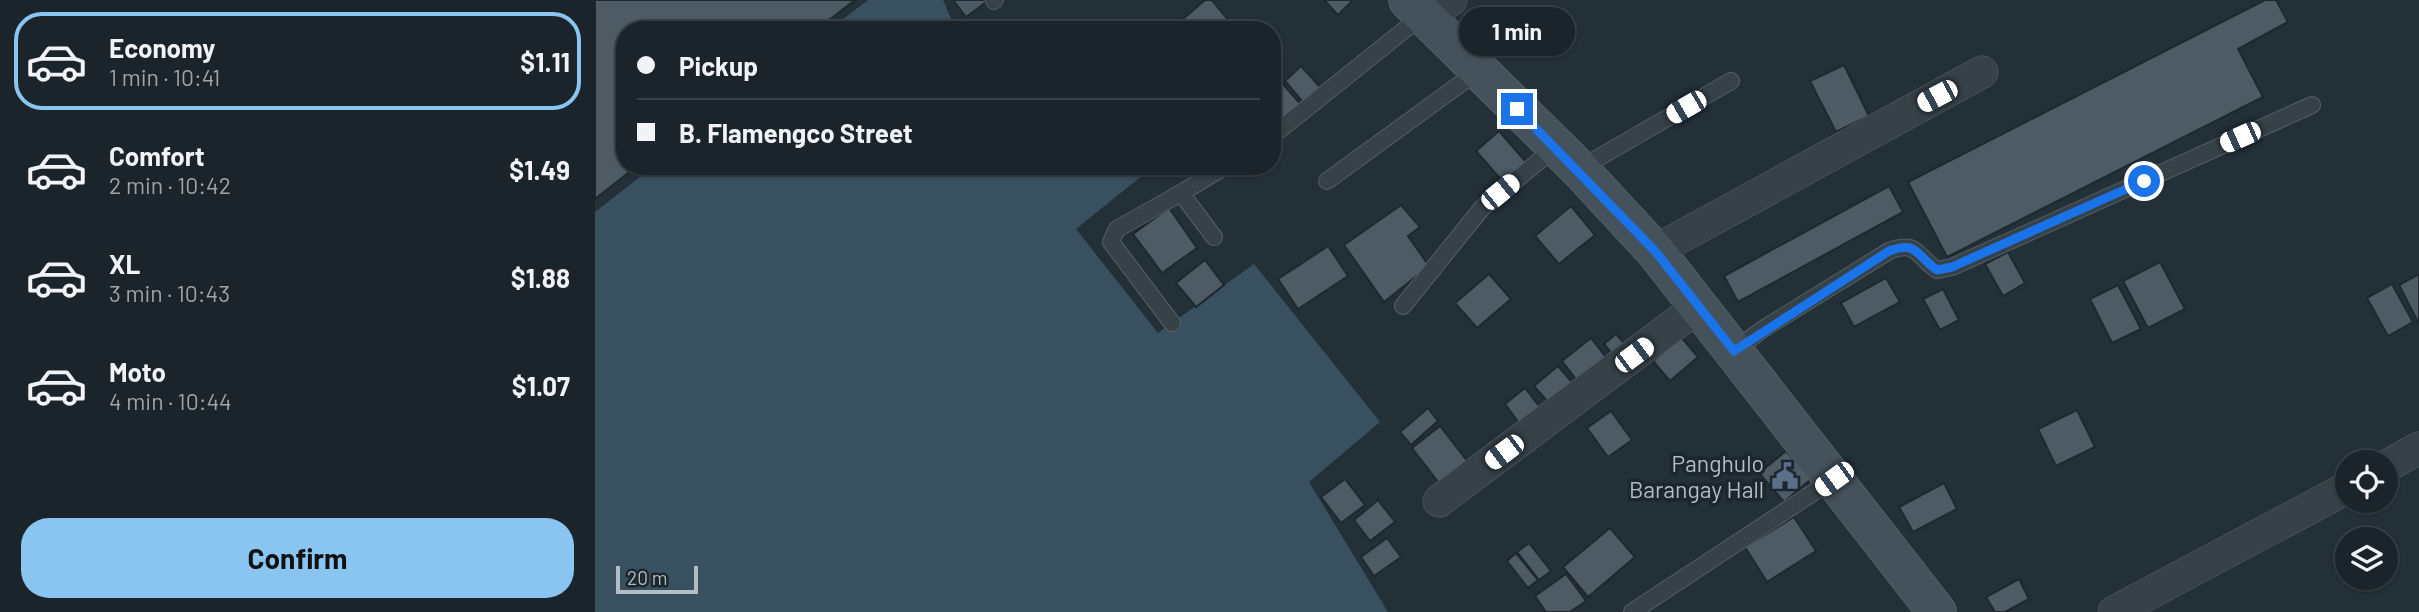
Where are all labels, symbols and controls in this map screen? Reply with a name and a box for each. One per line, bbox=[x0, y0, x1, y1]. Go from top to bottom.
callout: 1 min bbox=[1459, 7, 1575, 56]
text: 1 min bbox=[1492, 17, 1542, 45]
icon: car bbox=[25, 30, 88, 93]
text: Economy bbox=[109, 32, 215, 63]
text: $1.11 bbox=[520, 46, 570, 77]
text: Pickup bbox=[679, 50, 758, 81]
text: 1 min · 10:41 bbox=[109, 63, 220, 91]
car bbox=[1914, 77, 1961, 115]
car bbox=[1663, 87, 1710, 127]
route end bbox=[1501, 93, 1533, 125]
text: B. Flamengco Street bbox=[679, 117, 913, 148]
car bbox=[2217, 119, 2264, 155]
icon: car bbox=[25, 138, 88, 201]
text: Comfort bbox=[109, 140, 205, 171]
text: $1.49 bbox=[509, 154, 570, 185]
route start bbox=[2128, 165, 2160, 197]
text: 2 min · 10:42 bbox=[109, 171, 231, 199]
car bbox=[1478, 171, 1523, 213]
icon: car bbox=[25, 246, 88, 309]
text: XL bbox=[109, 248, 140, 279]
text: $1.88 bbox=[511, 262, 570, 293]
text: 3 min · 10:43 bbox=[109, 279, 230, 307]
car bbox=[1611, 334, 1658, 376]
icon: car bbox=[25, 354, 88, 417]
text: Moto bbox=[109, 356, 166, 387]
text: $1.07 bbox=[512, 370, 570, 401]
text: 4 min · 10:44 bbox=[109, 387, 232, 415]
car bbox=[1481, 431, 1528, 473]
place label: Panghulo Barangay Hall bbox=[1629, 449, 1764, 503]
map controls bbox=[2335, 450, 2398, 590]
button: locate bbox=[2335, 450, 2398, 513]
car bbox=[1811, 458, 1858, 500]
public building icon: Panghulo Barangay Hall bbox=[1770, 461, 1800, 491]
button: Confirm bbox=[21, 518, 574, 598]
button: layers bbox=[2335, 527, 2398, 590]
scale bar bbox=[616, 563, 698, 595]
text: 20 m bbox=[627, 566, 667, 589]

